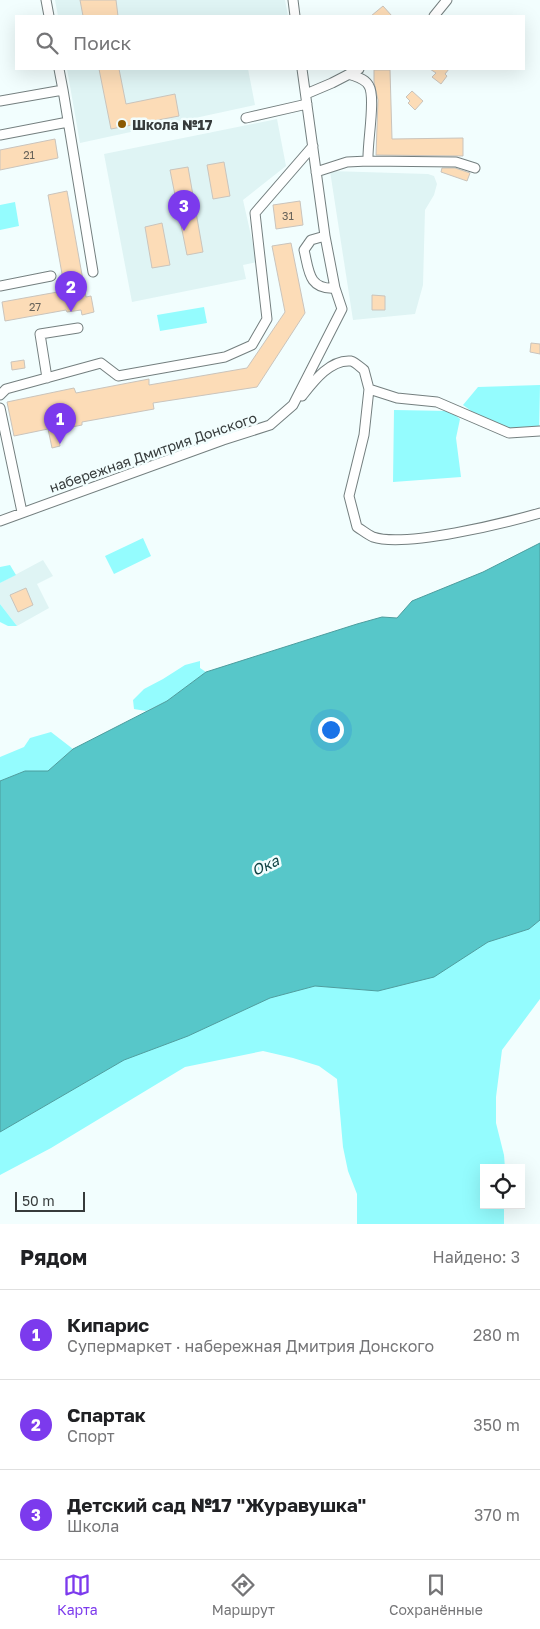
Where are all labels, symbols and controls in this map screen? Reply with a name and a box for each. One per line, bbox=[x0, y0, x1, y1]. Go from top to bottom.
search box bbox=[15, 15, 525, 70]
icon: search bbox=[33, 29, 61, 57]
text: Поиск bbox=[73, 31, 132, 54]
place label: Школа №17 bbox=[132, 116, 213, 133]
marker: Школа №17 bbox=[116, 118, 128, 130]
house number: 21 bbox=[23, 148, 35, 161]
pin: 3 bbox=[168, 190, 200, 231]
house number: 31 bbox=[282, 209, 294, 222]
pin: 2 bbox=[55, 271, 87, 312]
house number: 27 bbox=[29, 300, 41, 313]
pin: 1 bbox=[44, 403, 76, 444]
street label: набережная Дмитрия Донского bbox=[47, 408, 259, 496]
your location bbox=[318, 717, 344, 743]
water label: Ока bbox=[248, 851, 282, 879]
map controls bbox=[480, 1164, 525, 1209]
button: locate bbox=[480, 1164, 525, 1209]
scale bar bbox=[15, 1189, 85, 1212]
text: 50 m bbox=[22, 1192, 55, 1209]
text: Рядом bbox=[20, 1244, 87, 1270]
text: Найдено: 3 bbox=[433, 1247, 520, 1267]
text: Кипарис bbox=[67, 1313, 149, 1336]
text: 1 bbox=[32, 1325, 40, 1345]
text: 280 m bbox=[473, 1325, 520, 1345]
text: Супермаркет · набережная Дмитрия Донского bbox=[67, 1336, 434, 1356]
text: Спартак bbox=[67, 1403, 146, 1426]
text: 2 bbox=[31, 1415, 41, 1435]
text: 350 m bbox=[473, 1415, 520, 1435]
text: Спорт bbox=[67, 1426, 115, 1446]
text: Детский сад №17 "Журавушка" bbox=[67, 1493, 366, 1516]
text: 3 bbox=[31, 1505, 41, 1525]
text: 370 m bbox=[474, 1505, 520, 1525]
text: Школа bbox=[67, 1516, 119, 1536]
tab: Карта bbox=[57, 1571, 98, 1618]
tab: Маршрут bbox=[212, 1571, 275, 1618]
tab: Сохранённые bbox=[389, 1571, 483, 1618]

